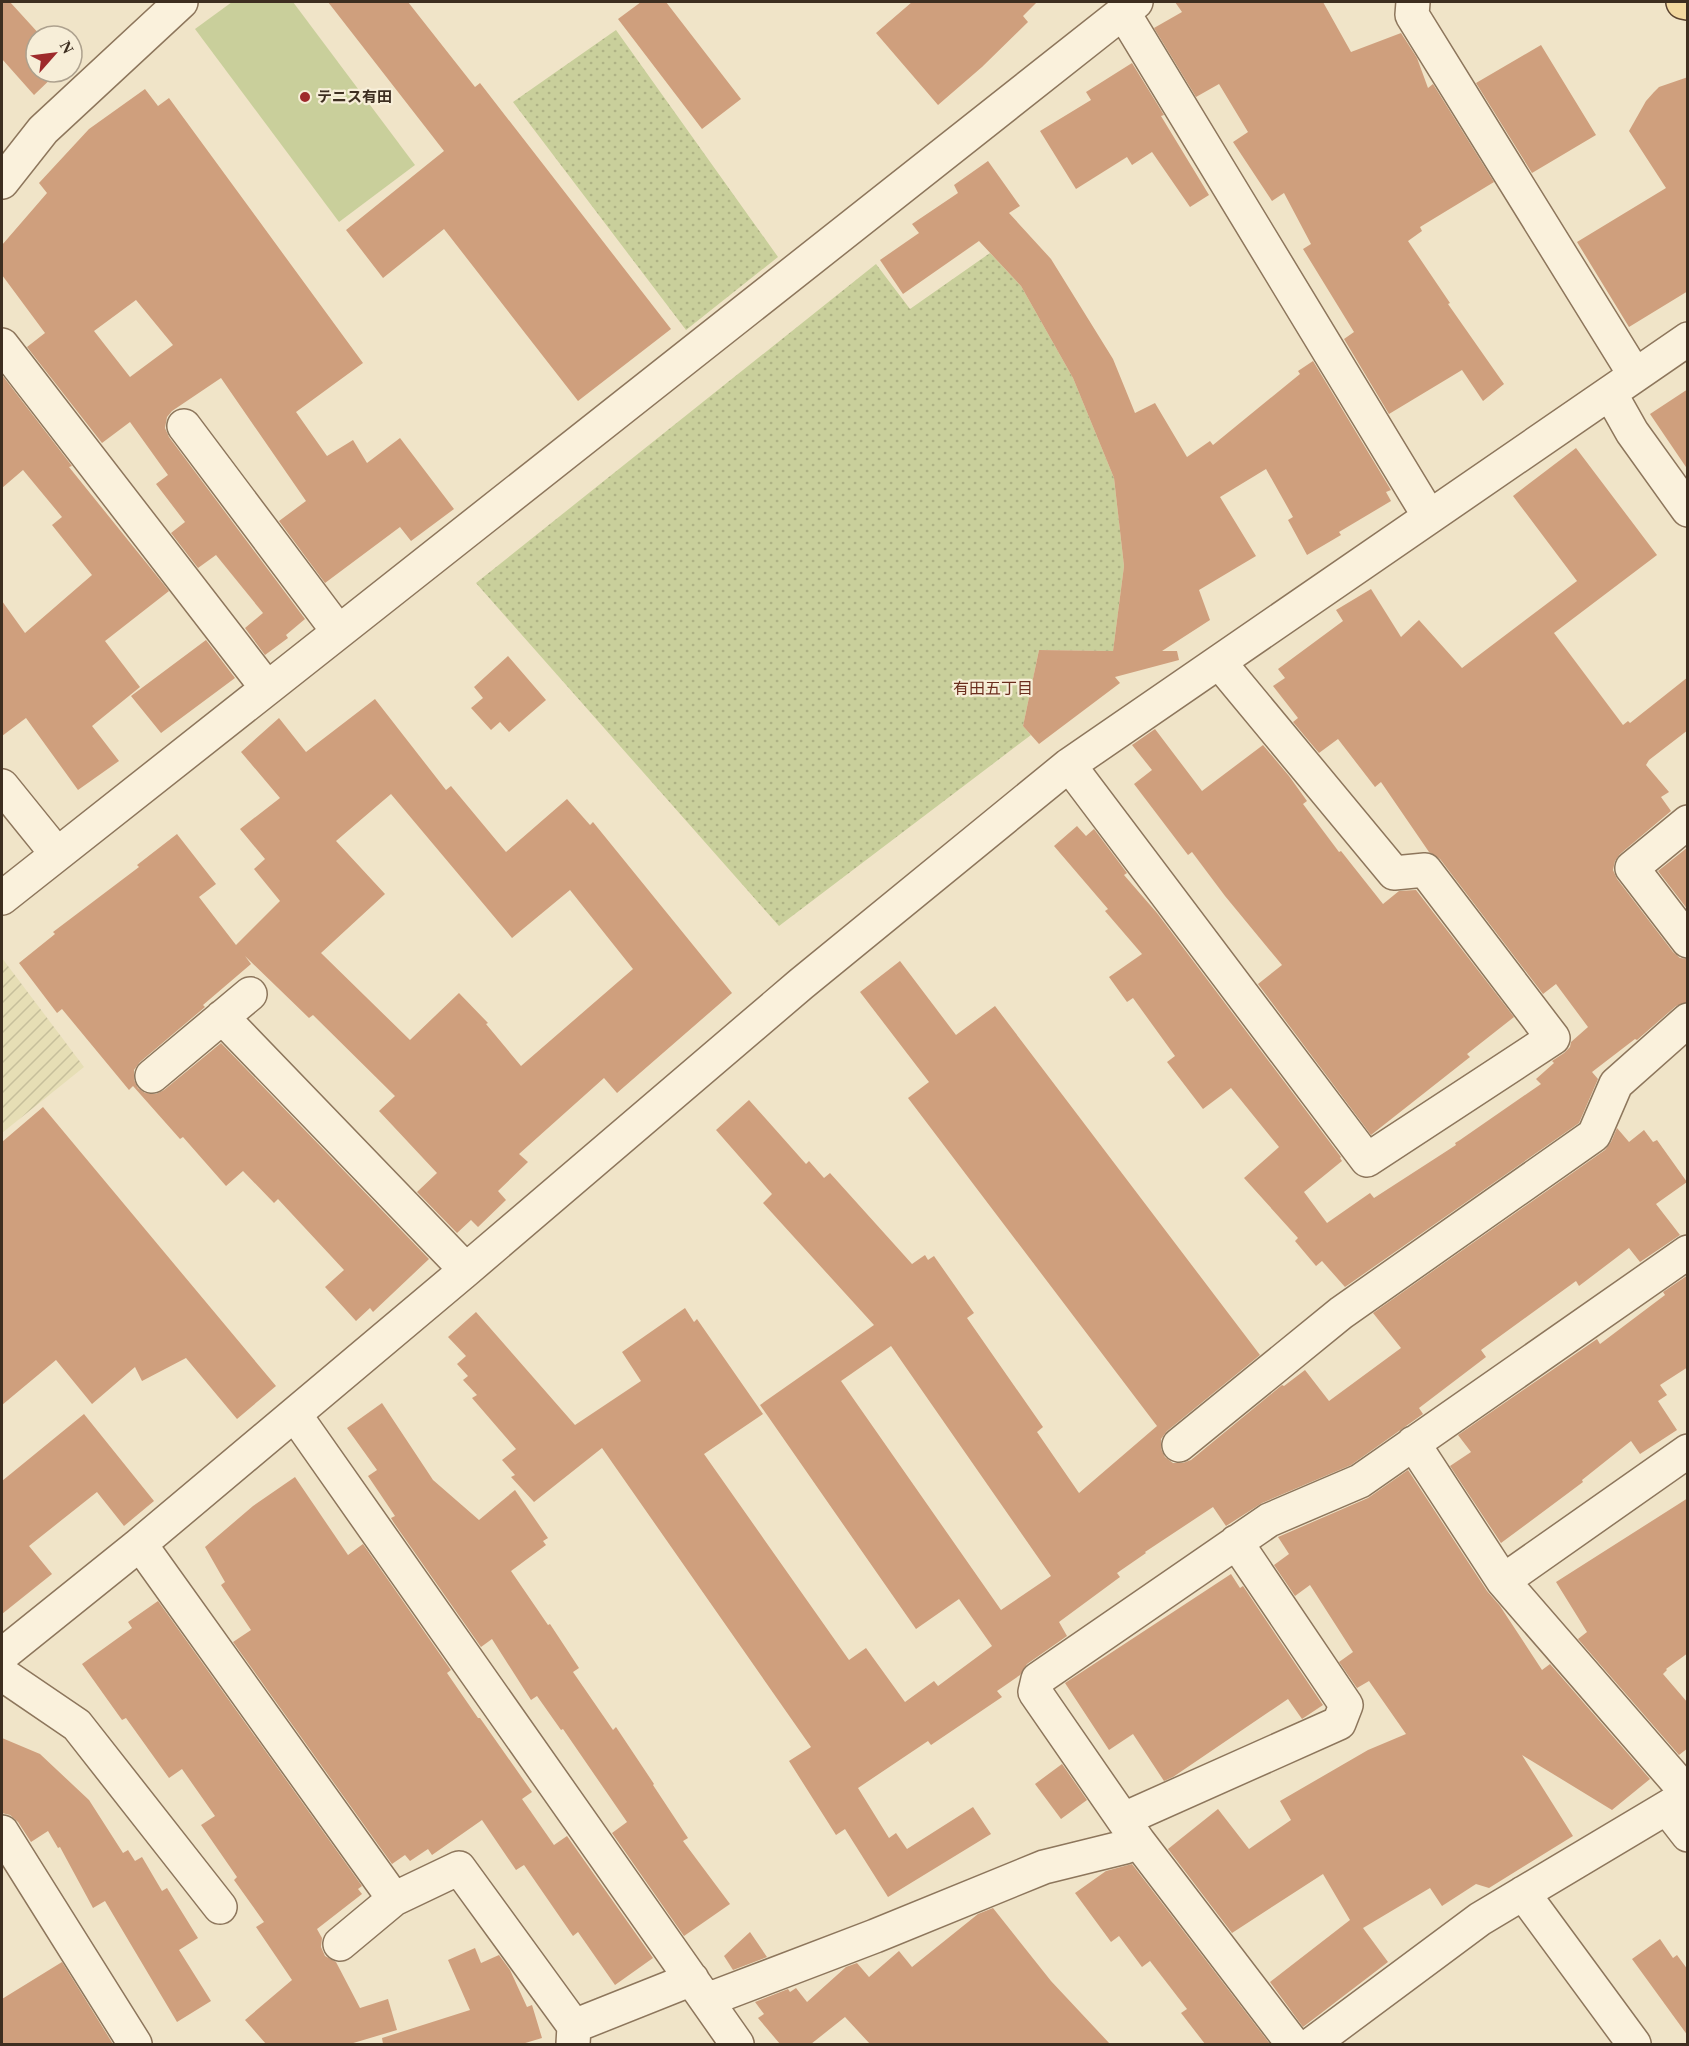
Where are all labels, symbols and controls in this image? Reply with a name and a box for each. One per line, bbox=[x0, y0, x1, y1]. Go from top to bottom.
north arrow bbox=[24, 24, 84, 84]
text: N bbox=[57, 38, 77, 57]
place label: テニス有田 bbox=[317, 89, 392, 105]
marker: テニス有田 bbox=[298, 90, 312, 104]
district label: 有田五丁目 bbox=[953, 680, 1033, 697]

